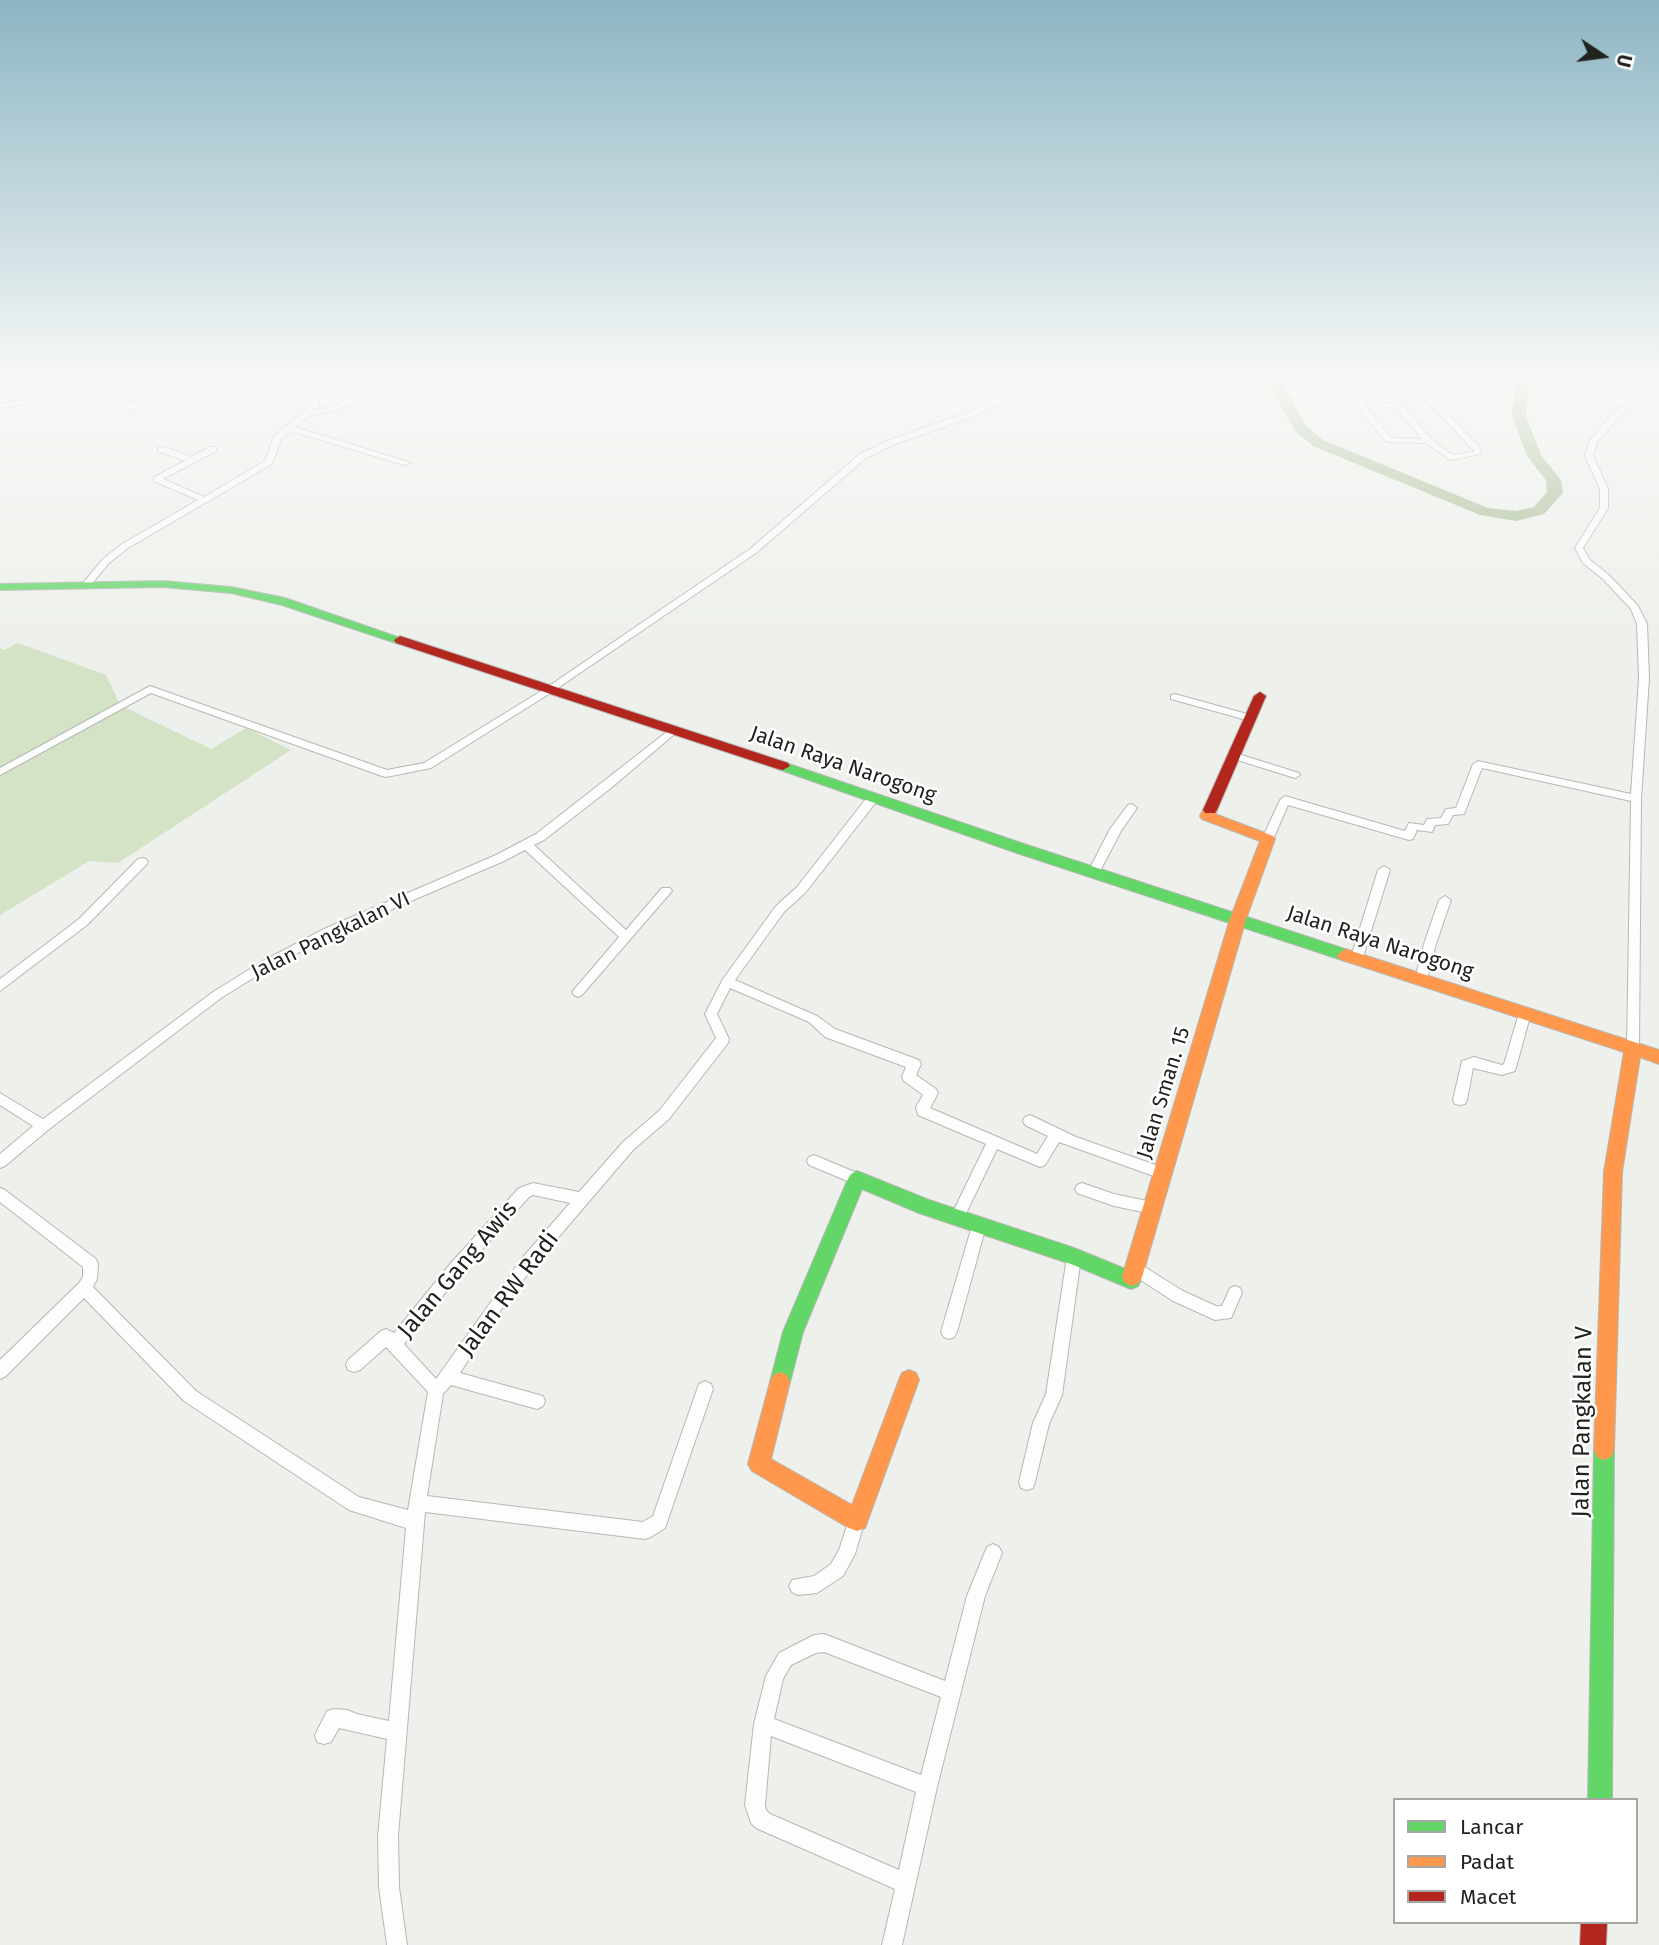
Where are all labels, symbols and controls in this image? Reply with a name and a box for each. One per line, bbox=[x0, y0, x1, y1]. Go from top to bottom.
north arrow bbox=[1568, 21, 1638, 91]
text: U bbox=[1611, 52, 1637, 69]
street label: Jalan Raya Narogong bbox=[747, 721, 939, 809]
street label: Jalan Pangkalan VI bbox=[247, 887, 415, 985]
street label: Jalan Raya Narogong bbox=[1283, 901, 1477, 985]
street label: Jalan Sman. 15 bbox=[1132, 1024, 1196, 1162]
street label: Jalan Gang Awis bbox=[392, 1195, 524, 1345]
street label: Jalan RW Radi bbox=[452, 1226, 566, 1362]
street label: Jalan Pangkalan V bbox=[1567, 1326, 1599, 1518]
legend bbox=[1393, 1798, 1638, 1924]
text: Lancar bbox=[1460, 1814, 1523, 1840]
text: Padat bbox=[1460, 1849, 1514, 1875]
text: Macet bbox=[1460, 1884, 1516, 1910]

